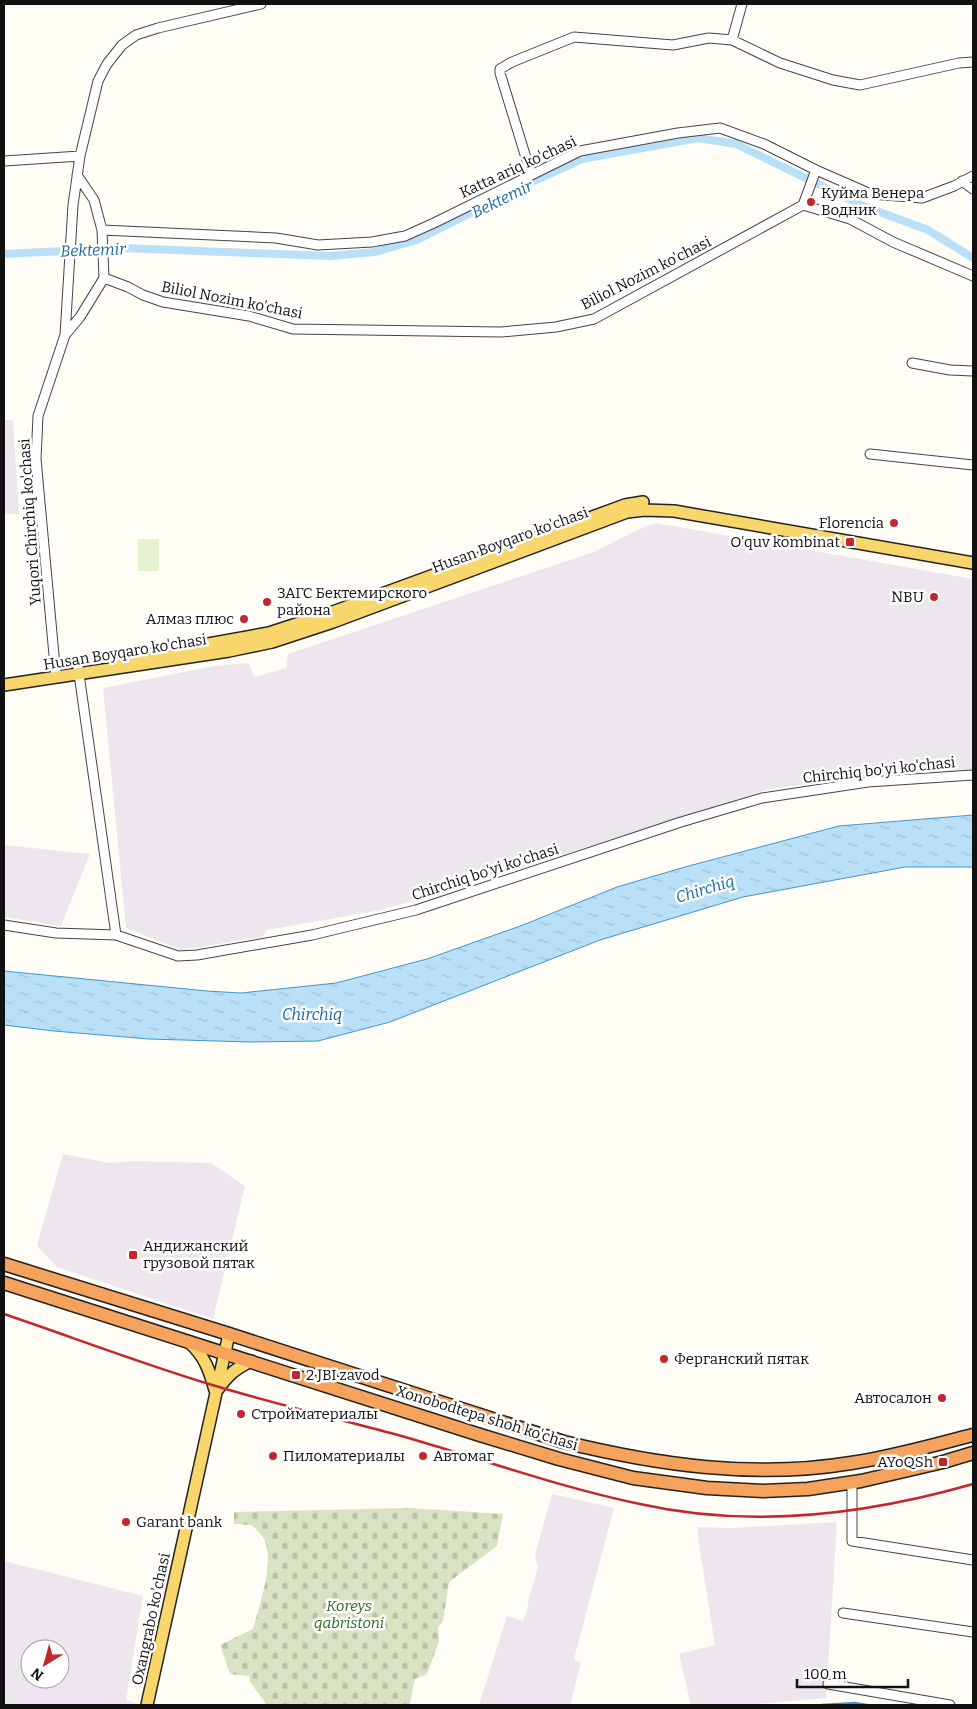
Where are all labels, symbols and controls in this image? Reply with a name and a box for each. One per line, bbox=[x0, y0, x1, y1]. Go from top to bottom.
street label: Katta ariq ko'chasi bbox=[457, 132, 580, 202]
water label: Bektemir bbox=[468, 175, 537, 222]
place label: Куйма Венера Водник bbox=[821, 184, 924, 219]
marker: Куйма Венера Водник bbox=[805, 196, 817, 208]
street label: Biliol Nozim ko'chasi bbox=[578, 232, 714, 314]
water label: Bektemir bbox=[60, 239, 128, 261]
street label: Biliol Nozim ko'chasi bbox=[160, 277, 305, 323]
street label: Yuqori Chirchiq ko'chasi bbox=[15, 437, 45, 606]
street label: Husan Boyqaro ko'chasi bbox=[429, 503, 591, 577]
place label: Florencia bbox=[819, 514, 884, 532]
marker: Florencia bbox=[888, 517, 900, 529]
place label: O'quv kombinat bbox=[730, 533, 841, 551]
marker: O'quv kombinat bbox=[844, 536, 856, 548]
place label: ЗАГС Бектемирского района bbox=[277, 584, 427, 619]
place label: NBU bbox=[891, 588, 924, 606]
marker: NBU bbox=[928, 591, 940, 603]
marker: ЗАГС Бектемирского района bbox=[261, 596, 273, 608]
place label: Алмаз плюс bbox=[146, 610, 234, 628]
marker: Алмаз плюс bbox=[238, 613, 250, 625]
street label: Husan Boyqaro ko'chasi bbox=[42, 630, 208, 674]
street label: Chirchiq bo'yi ko'chasi bbox=[802, 753, 957, 787]
street label: Chirchiq bo'yi ko'chasi bbox=[409, 840, 561, 904]
water label: Chirchiq bbox=[673, 871, 737, 907]
water label: Chirchiq bbox=[282, 1005, 342, 1024]
place label: Андижанский грузовой пятак bbox=[143, 1237, 255, 1272]
marker: Андижанский грузовой пятак bbox=[127, 1249, 139, 1261]
place label: Ферганский пятак bbox=[674, 1350, 809, 1368]
marker: Ферганский пятак bbox=[658, 1353, 670, 1365]
place label: 2 JBI zavod bbox=[306, 1366, 380, 1384]
marker: 2 JBI zavod bbox=[290, 1369, 302, 1381]
street label: Xonobodtepa shoh ko'chasi bbox=[394, 1382, 581, 1454]
place label: Автосалон bbox=[854, 1389, 932, 1407]
marker: Автосалон bbox=[936, 1392, 948, 1404]
place label: Стройматериалы bbox=[251, 1405, 378, 1423]
marker: Стройматериалы bbox=[235, 1408, 247, 1420]
place label: Пиломатериалы bbox=[283, 1447, 405, 1465]
place label: Автомаг bbox=[433, 1447, 494, 1465]
marker: Пиломатериалы bbox=[267, 1450, 279, 1462]
marker: Автомаг bbox=[417, 1450, 429, 1462]
place label: AYoQSh bbox=[877, 1453, 934, 1471]
marker: AYoQSh bbox=[937, 1456, 949, 1468]
place label: Garant bank bbox=[136, 1513, 223, 1531]
marker: Garant bank bbox=[120, 1516, 132, 1528]
street label: Oxangrabo ko'chasi bbox=[128, 1551, 174, 1687]
park label: Koreys qabristoni bbox=[314, 1597, 384, 1632]
north arrow bbox=[20, 1639, 70, 1689]
scale bar bbox=[797, 1656, 908, 1688]
text: N bbox=[28, 1664, 47, 1684]
text: 100 m bbox=[804, 1665, 847, 1683]

